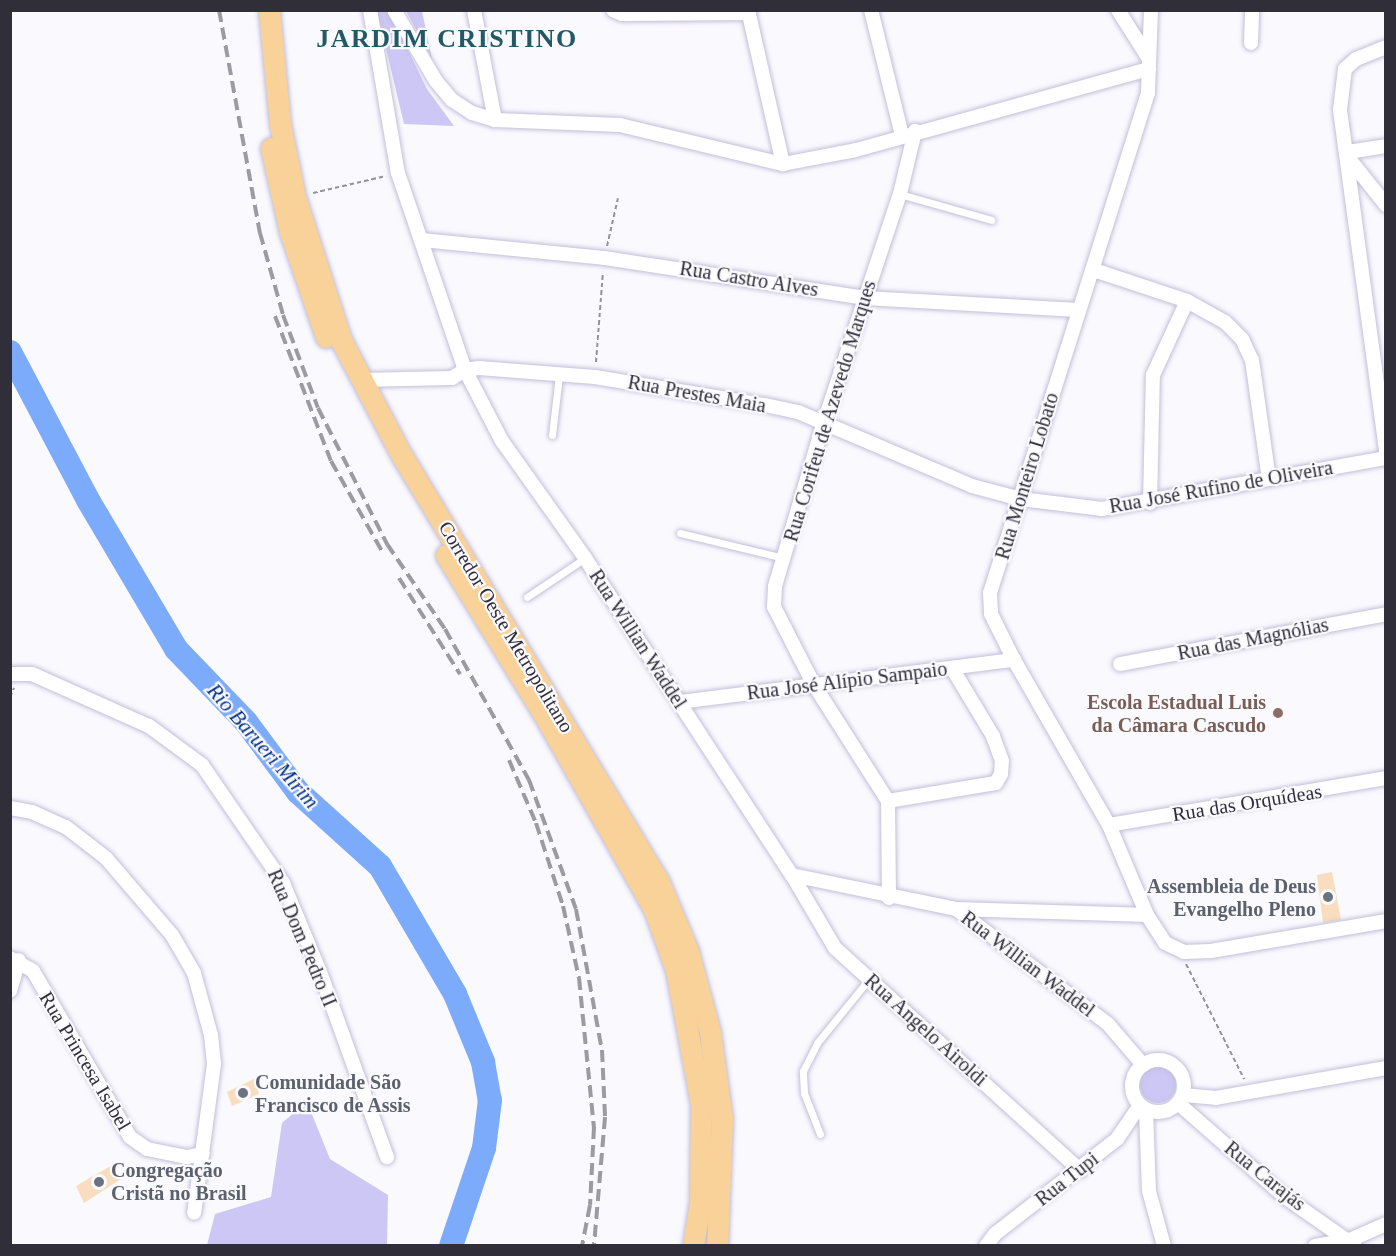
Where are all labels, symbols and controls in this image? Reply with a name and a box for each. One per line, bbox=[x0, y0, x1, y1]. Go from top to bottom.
district label: JARDIM CRISTINO bbox=[316, 23, 578, 55]
street label: Rua Castro Alves bbox=[677, 256, 821, 302]
street label: Rua Corifeu de Azevedo Marques bbox=[779, 277, 881, 545]
street label: Rua Prestes Maia bbox=[626, 370, 768, 418]
street label: Rua Monteiro Lobato bbox=[990, 390, 1064, 562]
street label: Rua José Rufino de Oliveira bbox=[1107, 456, 1335, 518]
street label: Corredor Oeste Metropolitano bbox=[433, 517, 579, 737]
street label: Rua Willian Waddel bbox=[584, 565, 692, 713]
street label: Rua das Magnólias bbox=[1175, 613, 1331, 665]
street label: Rua José Alípio Sampaio bbox=[745, 657, 949, 705]
water label: Rio Barueri Mirim bbox=[202, 678, 324, 814]
place label: Escola Estadual Luis da Câmara Cascudo bbox=[1087, 690, 1266, 737]
marker: Escola Estadual Luis da Câmara Cascudo bbox=[1271, 706, 1285, 720]
street label: Rua das Orquídeas bbox=[1171, 779, 1323, 827]
street label: Rua Dom Pedro II bbox=[262, 866, 342, 1010]
place label: Assembleia de Deus Evangelho Pleno bbox=[1147, 874, 1316, 921]
marker: Assembleia de Deus Evangelho Pleno bbox=[1321, 890, 1335, 904]
street label: Rua Willian Waddel bbox=[956, 906, 1100, 1022]
street label: Rua Angelo Airoldi bbox=[859, 968, 993, 1092]
street label: Rua Princesa Isabel bbox=[34, 987, 136, 1135]
place label: Comunidade São Francisco de Assis bbox=[255, 1070, 412, 1117]
marker: Comunidade São Francisco de Assis bbox=[236, 1086, 250, 1100]
street label: Rua Carajás bbox=[1220, 1136, 1310, 1216]
street label: Rua Tupi bbox=[1030, 1147, 1104, 1211]
place label: Congregação Cristã no Brasil bbox=[111, 1158, 247, 1205]
marker: Congregação Cristã no Brasil bbox=[92, 1175, 106, 1189]

